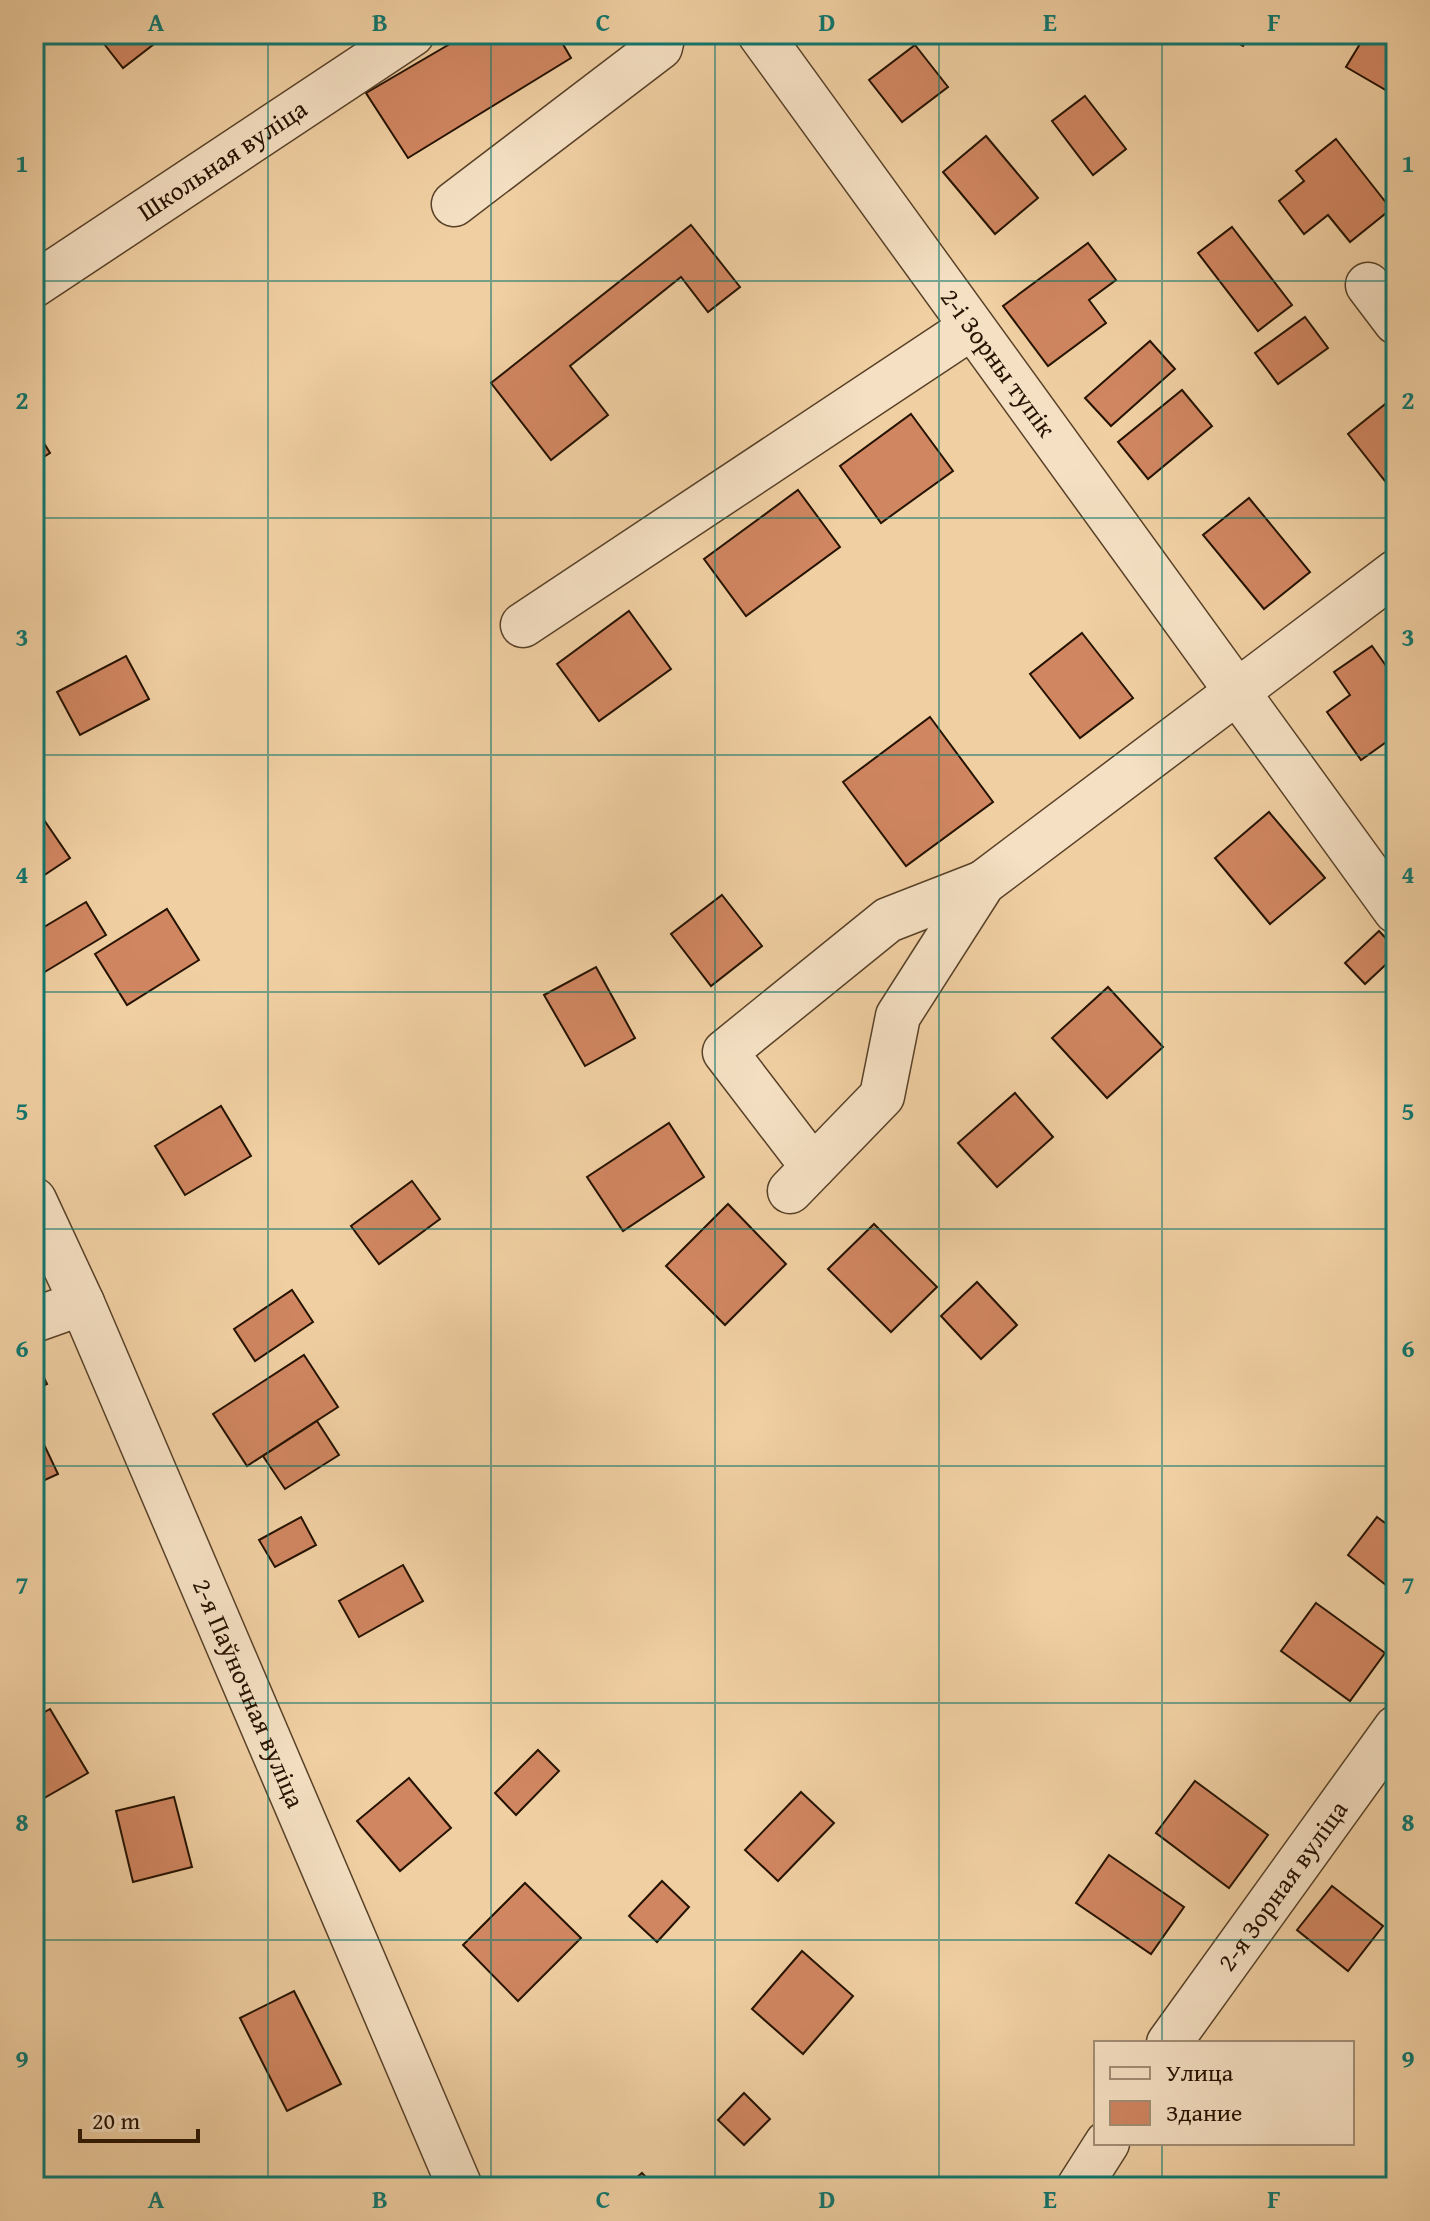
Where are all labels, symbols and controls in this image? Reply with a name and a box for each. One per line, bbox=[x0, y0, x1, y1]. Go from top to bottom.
text: A bbox=[148, 2, 165, 41]
text: B bbox=[372, 2, 388, 41]
text: C bbox=[596, 2, 610, 41]
text: D bbox=[819, 2, 835, 41]
text: E bbox=[1043, 2, 1057, 41]
text: F bbox=[1267, 2, 1281, 41]
street label: Школьная вуліца bbox=[129, 89, 315, 230]
text: 1 bbox=[15, 143, 29, 182]
text: 1 bbox=[1401, 143, 1415, 182]
street label: 2-і Зорны тупік bbox=[931, 280, 1066, 445]
text: 2 bbox=[15, 380, 29, 419]
text: 2 bbox=[1401, 380, 1415, 419]
text: 3 bbox=[15, 617, 29, 656]
text: 3 bbox=[1401, 617, 1415, 656]
text: 4 bbox=[15, 854, 29, 893]
text: 4 bbox=[1401, 854, 1415, 893]
text: 5 bbox=[15, 1091, 29, 1130]
text: 5 bbox=[1401, 1091, 1415, 1130]
text: 6 bbox=[15, 1328, 29, 1367]
text: 6 bbox=[1401, 1328, 1415, 1367]
text: 7 bbox=[15, 1565, 29, 1604]
text: 7 bbox=[1401, 1565, 1415, 1604]
street label: 2-я Паўночная вуліца bbox=[183, 1572, 316, 1814]
street label: 2-я Зорная вуліца bbox=[1207, 1791, 1357, 1979]
text: 8 bbox=[15, 1802, 29, 1841]
text: 8 bbox=[1401, 1802, 1415, 1841]
text: 9 bbox=[15, 2039, 29, 2078]
text: 9 bbox=[1401, 2039, 1415, 2078]
legend bbox=[1094, 2041, 1354, 2145]
text: Улица bbox=[1166, 2055, 1234, 2090]
scale bar bbox=[80, 2093, 198, 2143]
text: Здание bbox=[1166, 2095, 1242, 2130]
text: 20 m bbox=[92, 2103, 140, 2138]
text: A bbox=[148, 2179, 165, 2218]
text: B bbox=[372, 2179, 388, 2218]
text: C bbox=[596, 2179, 610, 2218]
text: D bbox=[819, 2179, 835, 2218]
text: E bbox=[1043, 2179, 1057, 2218]
text: F bbox=[1267, 2179, 1281, 2218]

